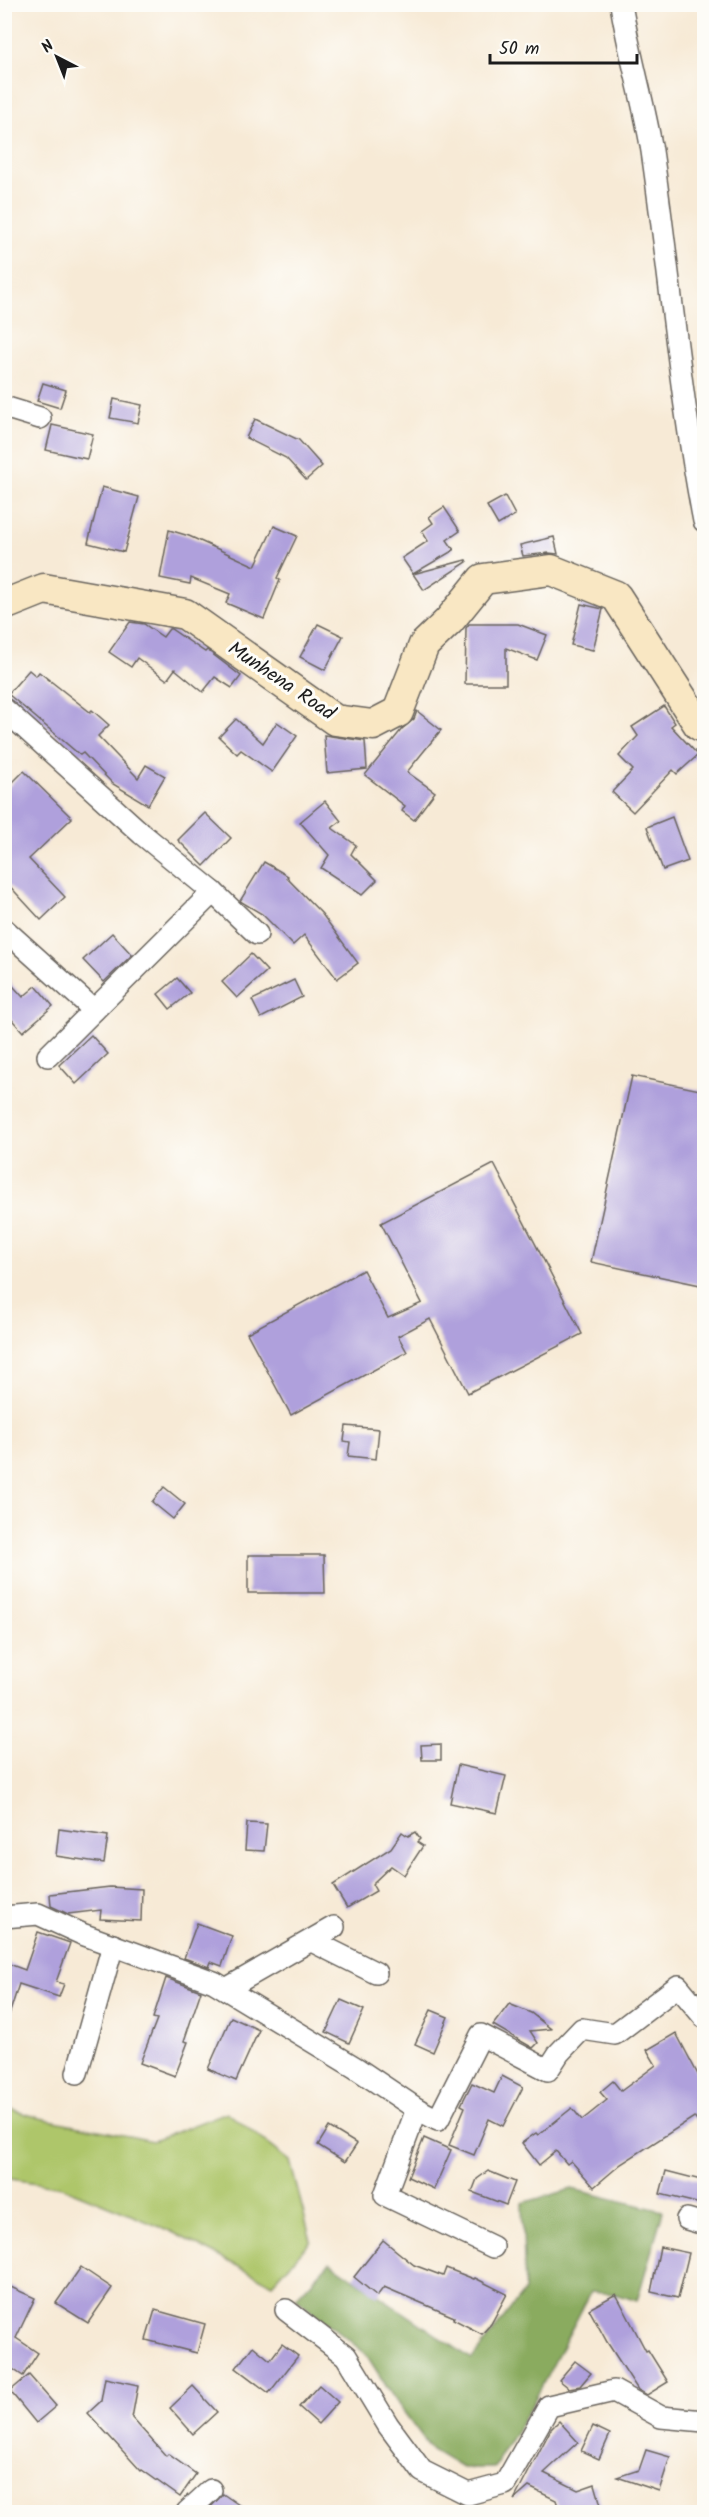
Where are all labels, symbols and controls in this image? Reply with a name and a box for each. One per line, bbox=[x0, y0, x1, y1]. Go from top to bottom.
north arrow bbox=[27, 27, 87, 87]
scale bar bbox=[490, 27, 637, 65]
text: N bbox=[36, 34, 60, 60]
text: 50 m bbox=[499, 35, 539, 64]
street label: Munhena Road bbox=[221, 634, 342, 730]

